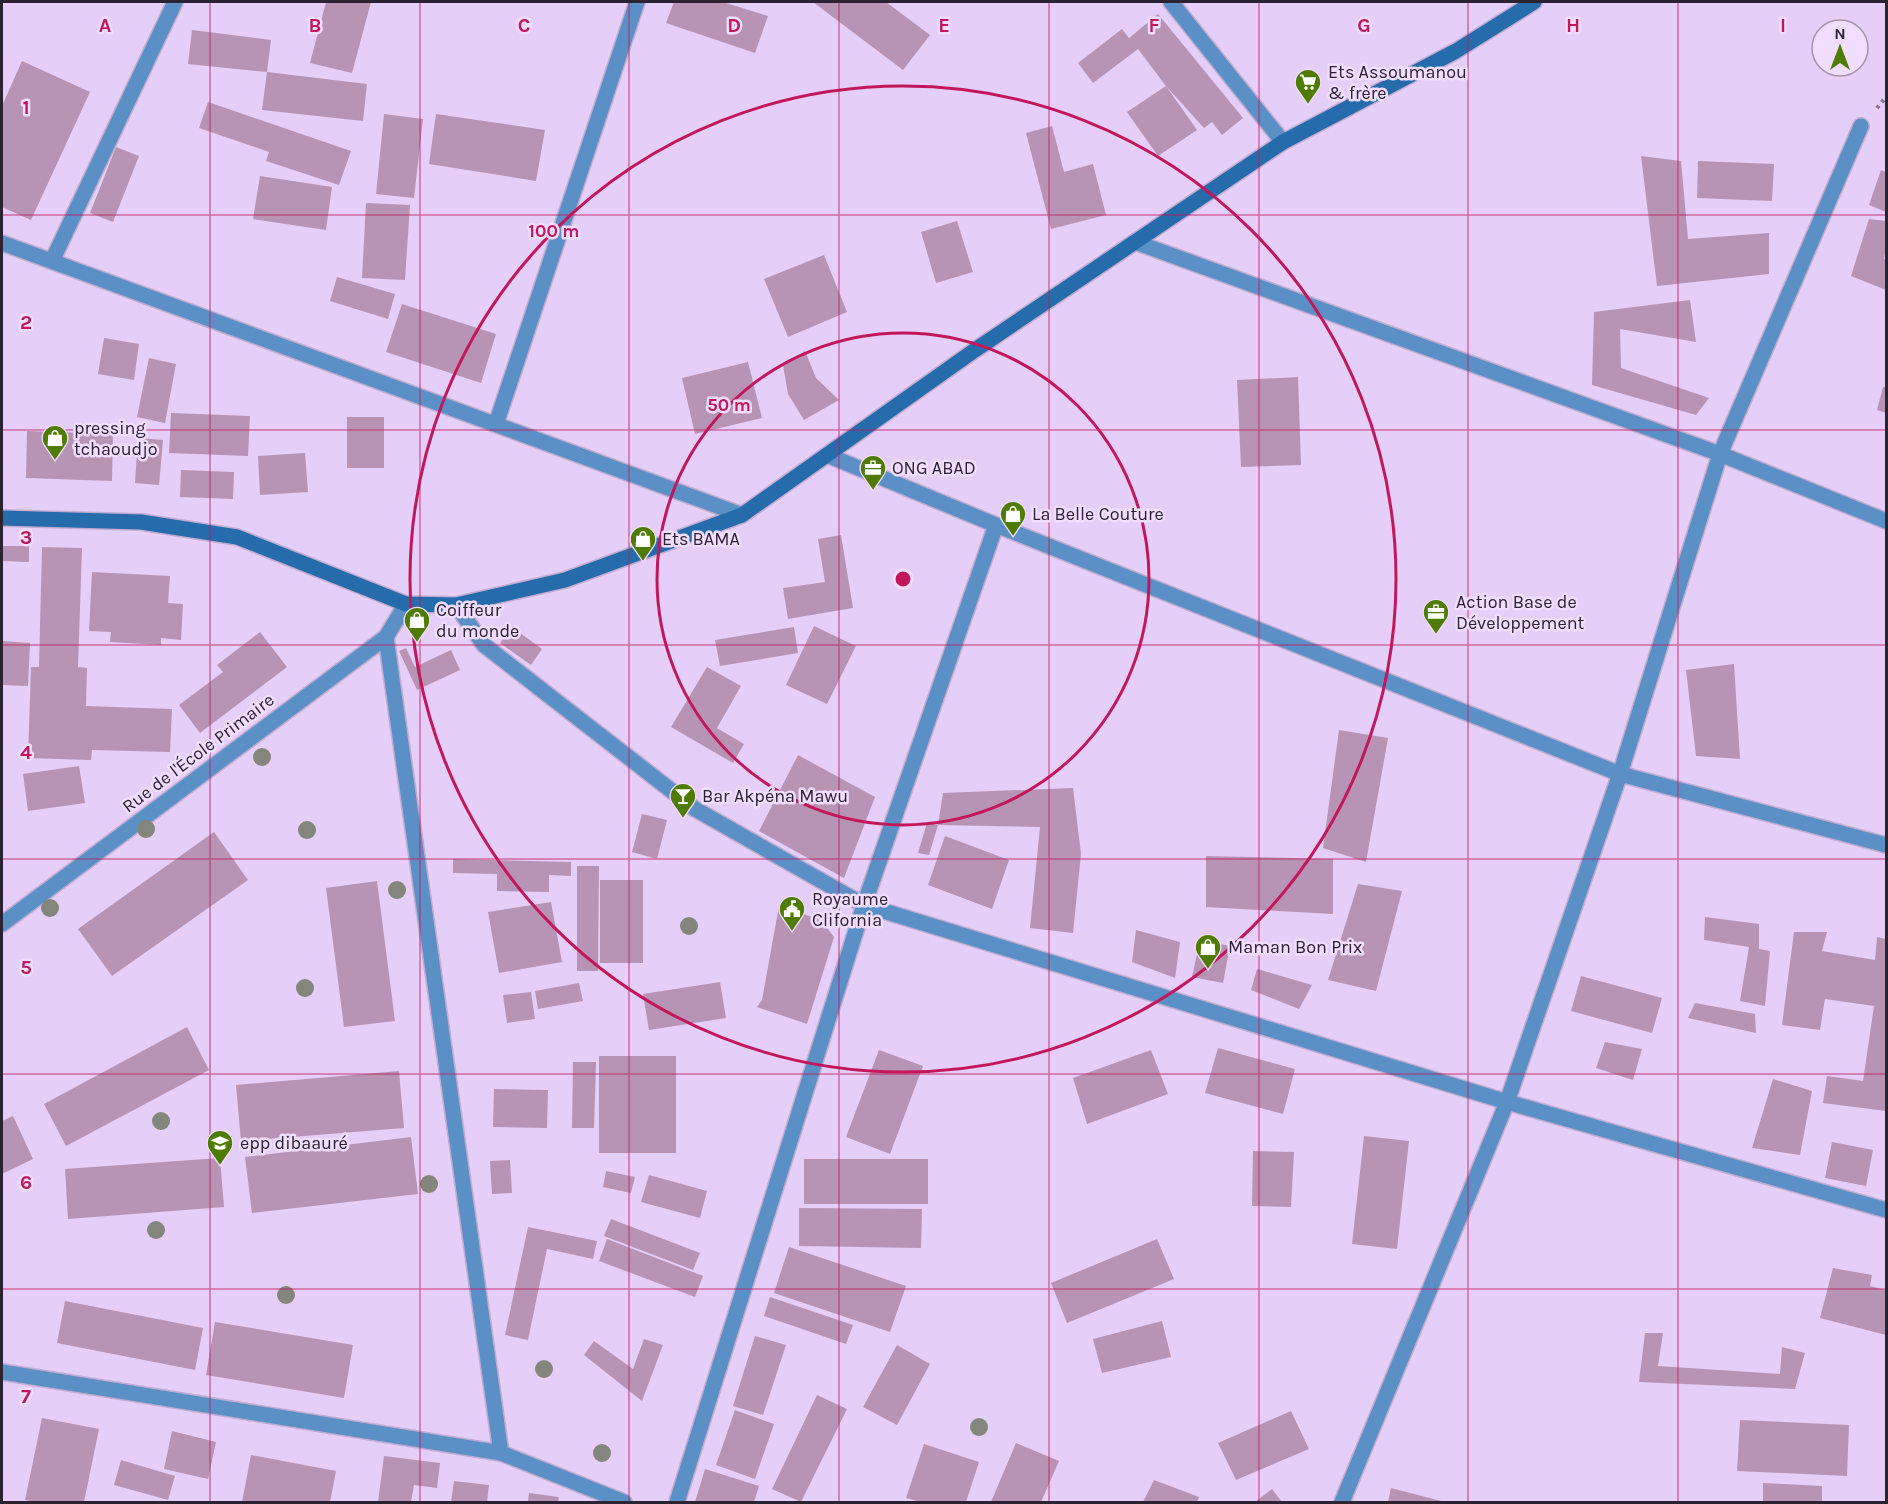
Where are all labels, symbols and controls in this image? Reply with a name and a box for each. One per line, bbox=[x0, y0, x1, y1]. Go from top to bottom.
text: A bbox=[99, 14, 112, 37]
text: B bbox=[309, 14, 321, 37]
text: C bbox=[518, 14, 530, 37]
text: D bbox=[727, 14, 741, 37]
text: E bbox=[938, 14, 950, 37]
text: F bbox=[1149, 14, 1160, 37]
text: G bbox=[1357, 14, 1371, 37]
text: H bbox=[1566, 14, 1580, 37]
text: I bbox=[1780, 14, 1786, 37]
north arrow bbox=[1810, 18, 1870, 78]
text: N bbox=[1834, 24, 1846, 43]
place label: Ets Assoumanou & frère bbox=[1328, 61, 1467, 104]
supermarket icon: Ets Assoumanou & frère bbox=[1293, 67, 1323, 105]
text: 1 bbox=[22, 96, 30, 119]
text: 100 m bbox=[529, 220, 579, 242]
text: 2 bbox=[20, 311, 32, 334]
text: 50 m bbox=[707, 394, 751, 416]
place label: pressing tchaoudjo bbox=[74, 417, 158, 460]
shop icon: pressing tchaoudjo bbox=[40, 423, 70, 461]
office icon: ONG ABAD bbox=[858, 453, 888, 491]
place label: ONG ABAD bbox=[892, 457, 976, 479]
shop icon: La Belle Couture bbox=[998, 499, 1028, 537]
place label: La Belle Couture bbox=[1032, 503, 1164, 525]
shop icon: Ets BAMA bbox=[628, 524, 658, 562]
text: 3 bbox=[20, 526, 32, 549]
place label: Ets BAMA bbox=[662, 528, 740, 550]
centre of rings bbox=[893, 569, 913, 589]
place label: Action Base de Développement bbox=[1456, 591, 1585, 634]
office icon: Action Base de Développement bbox=[1421, 597, 1451, 635]
place label: Coiffeur du monde bbox=[436, 599, 519, 642]
shop icon: Coiffeur du monde bbox=[402, 605, 432, 643]
street label: Rue de l'École Primaire bbox=[117, 688, 278, 817]
text: 4 bbox=[20, 741, 32, 764]
bar icon: Bar Akpéna Mawu bbox=[668, 781, 698, 819]
place label: Bar Akpéna Mawu bbox=[702, 785, 848, 807]
place label: Royaume Clifornia bbox=[812, 888, 888, 931]
public building icon: Royaume Clifornia bbox=[777, 894, 807, 932]
shop icon: Maman Bon Prix bbox=[1193, 932, 1223, 970]
place label: Maman Bon Prix bbox=[1228, 936, 1362, 958]
text: 5 bbox=[20, 956, 32, 979]
school or university icon: epp dibaauré bbox=[205, 1128, 235, 1166]
place label: epp dibaauré bbox=[240, 1132, 348, 1154]
text: 6 bbox=[20, 1171, 32, 1194]
text: 7 bbox=[21, 1385, 31, 1408]

